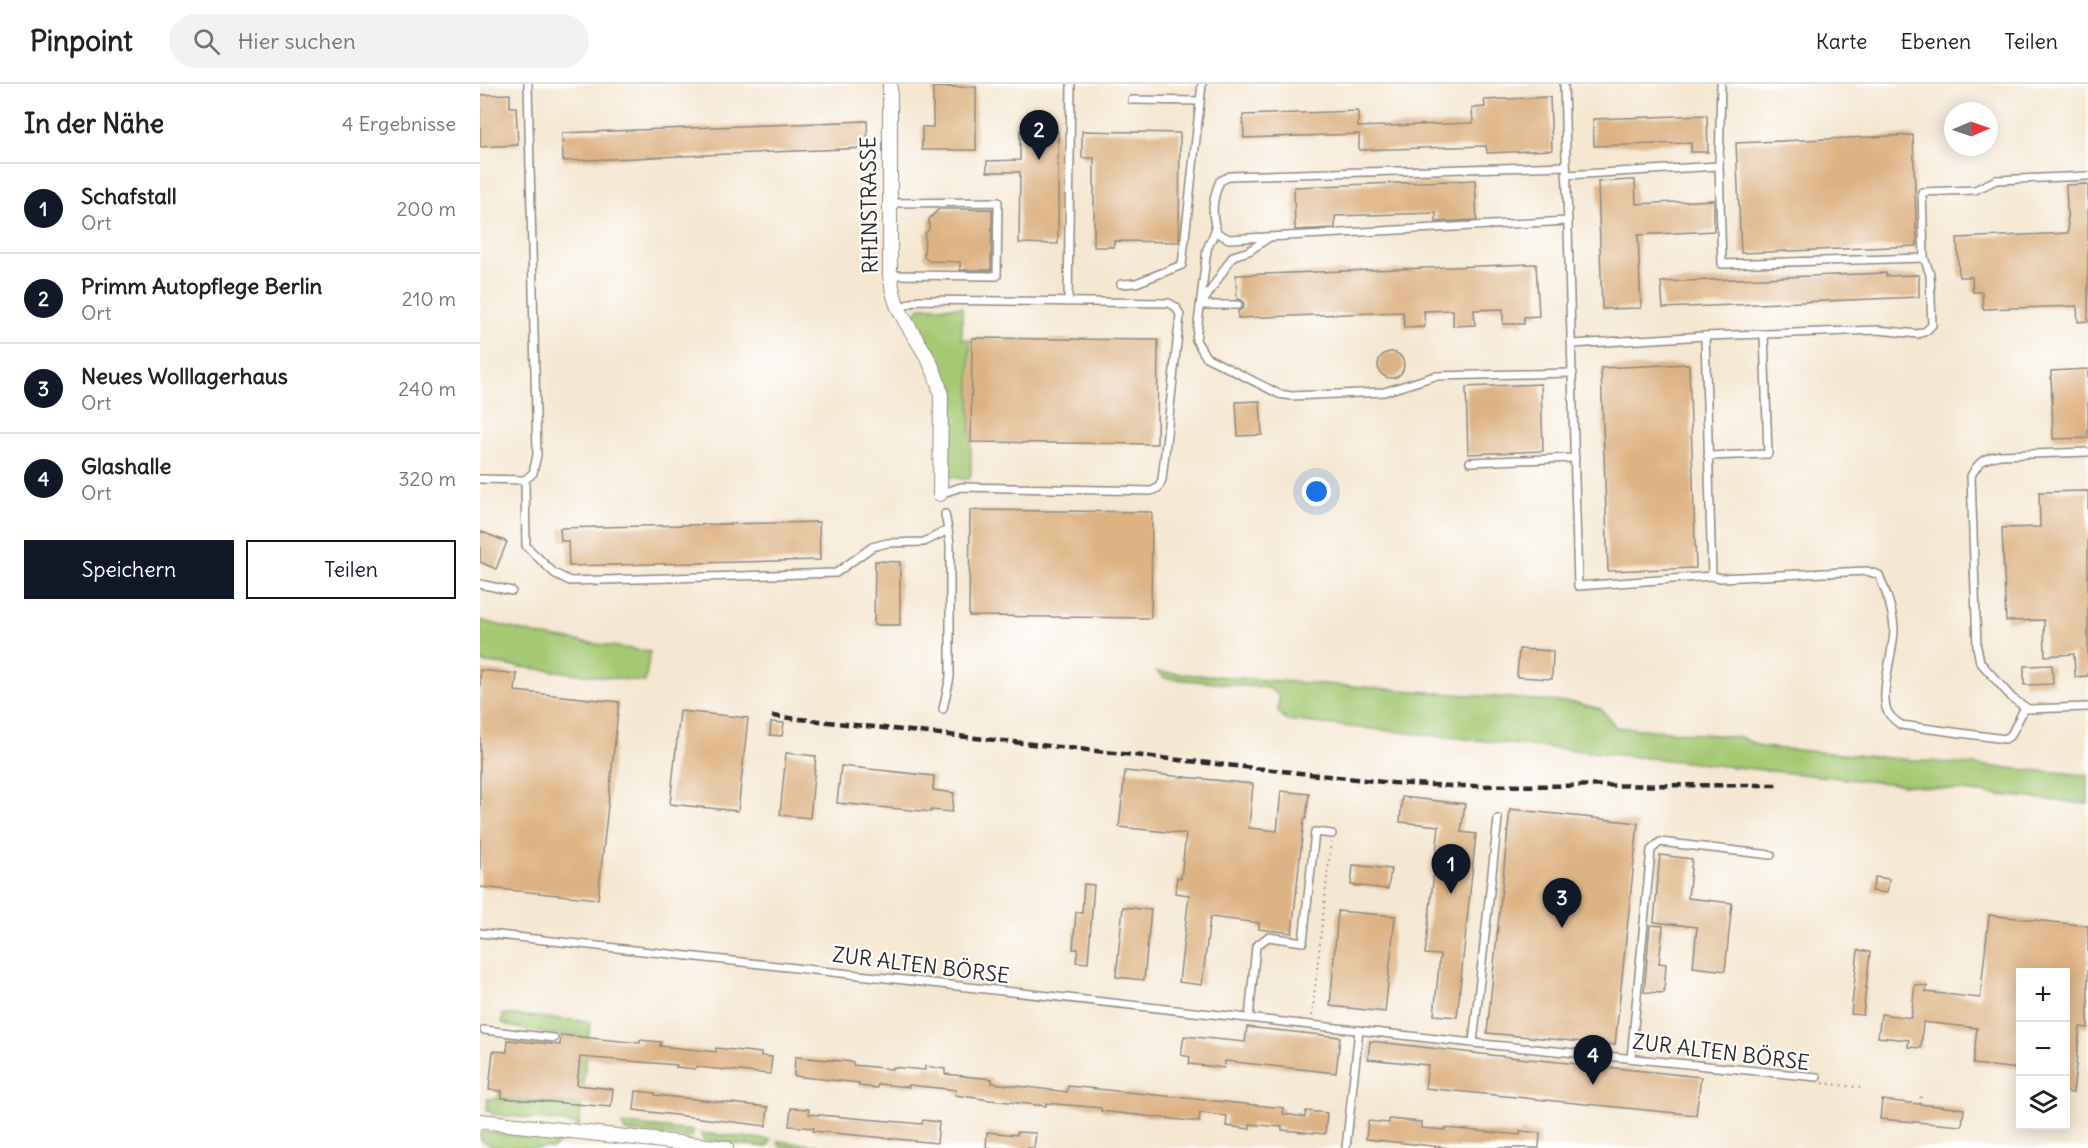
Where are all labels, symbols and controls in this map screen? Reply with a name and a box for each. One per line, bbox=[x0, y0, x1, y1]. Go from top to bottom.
search box bbox=[169, 14, 589, 68]
text: Pinpoint bbox=[30, 23, 133, 59]
icon: search bbox=[190, 25, 223, 58]
text: Hier suchen bbox=[238, 27, 356, 55]
text: Karte bbox=[1816, 28, 1867, 55]
text: Ebenen bbox=[1900, 28, 1971, 55]
text: Teilen bbox=[2004, 28, 2058, 55]
north arrow bbox=[1944, 102, 1998, 156]
text: In der Nähe bbox=[24, 107, 164, 140]
pin: 2 bbox=[1020, 110, 1058, 160]
text: 4 Ergebnisse bbox=[342, 111, 456, 136]
street label: RHINSTRASSE bbox=[854, 136, 884, 274]
text: Schafstall bbox=[81, 182, 177, 210]
text: 1 bbox=[40, 196, 47, 221]
text: 200 m bbox=[396, 196, 456, 221]
text: Ort bbox=[81, 210, 111, 235]
text: Primm Autopflege Berlin bbox=[81, 272, 322, 300]
text: 2 bbox=[38, 286, 49, 311]
text: 210 m bbox=[402, 286, 456, 311]
text: Ort bbox=[81, 300, 111, 325]
text: Neues Wolllagerhaus bbox=[81, 362, 288, 390]
text: 3 bbox=[38, 376, 49, 401]
text: 240 m bbox=[398, 376, 456, 401]
text: Ort bbox=[81, 390, 111, 415]
text: Glashalle bbox=[81, 452, 171, 480]
text: 4 bbox=[38, 466, 49, 491]
text: 320 m bbox=[398, 466, 456, 491]
your location bbox=[1302, 477, 1331, 506]
text: Ort bbox=[81, 480, 111, 505]
button: Speichern bbox=[24, 540, 234, 599]
button: Teilen bbox=[246, 540, 456, 599]
pin: 1 bbox=[1432, 844, 1470, 894]
pin: 3 bbox=[1542, 878, 1582, 928]
street label: ZUR ALTEN BÖRSE bbox=[831, 941, 1011, 989]
map controls bbox=[2016, 968, 2070, 1130]
button: + bbox=[2016, 968, 2070, 1022]
button: − bbox=[2016, 1022, 2070, 1076]
street label: ZUR ALTEN BÖRSE bbox=[1631, 1028, 1811, 1076]
pin: 4 bbox=[1574, 1036, 1612, 1085]
button: layers bbox=[2016, 1076, 2070, 1130]

